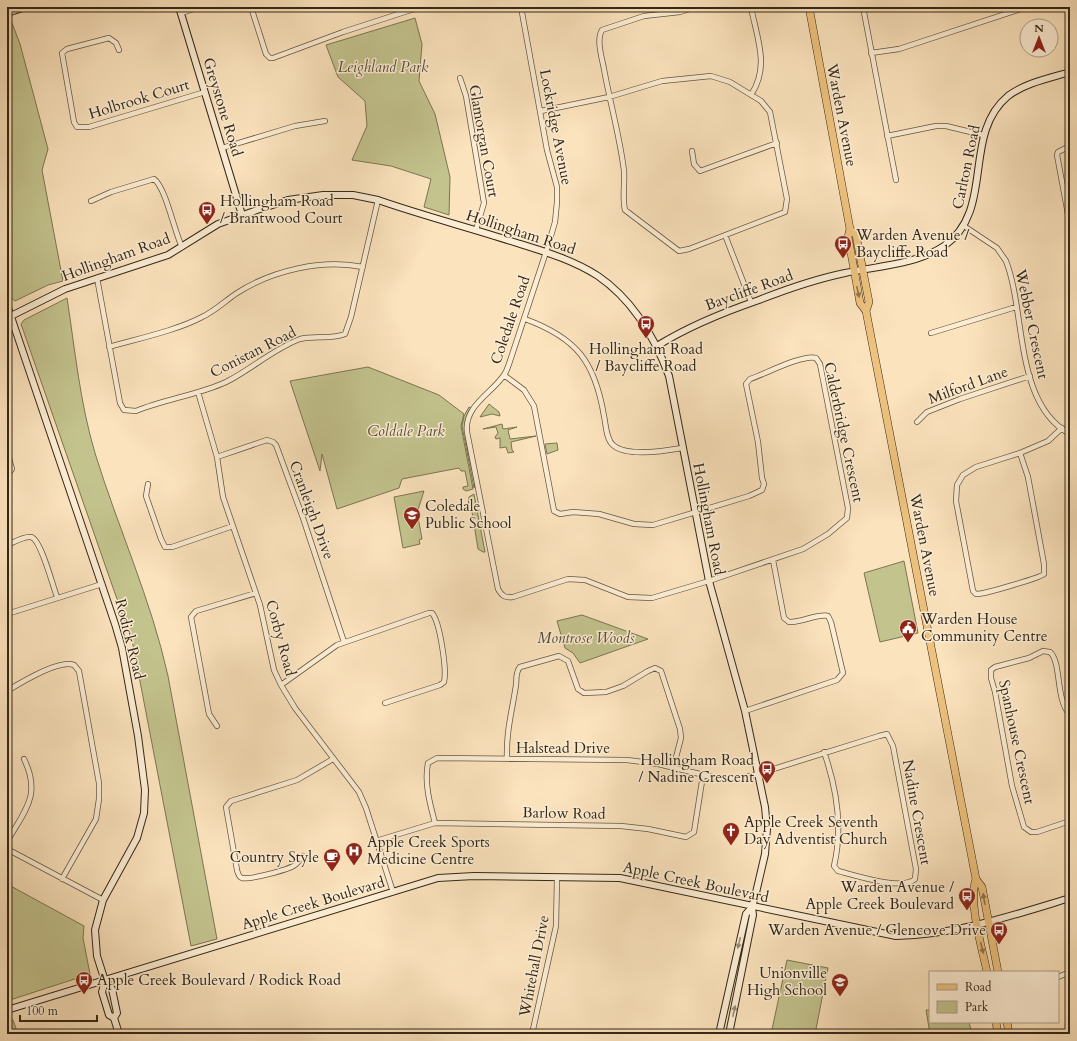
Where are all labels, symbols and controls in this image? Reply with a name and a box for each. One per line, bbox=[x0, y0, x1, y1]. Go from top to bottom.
north arrow bbox=[1019, 18, 1059, 58]
text: N bbox=[1034, 21, 1044, 36]
street label: Greystone Road bbox=[198, 55, 248, 159]
park label: Leighland Park bbox=[338, 57, 429, 77]
street label: Warden Avenue bbox=[822, 61, 862, 168]
street label: Lockridge Avenue bbox=[535, 67, 577, 187]
street label: Holbrook Court bbox=[86, 74, 192, 124]
street label: Glamorgan Court bbox=[464, 83, 504, 199]
street label: Carlton Road bbox=[947, 123, 985, 211]
place label: Hollingham Road / Brantwood Court bbox=[220, 191, 343, 228]
bus stop icon: Hollingham Road / Brantwood Court bbox=[197, 200, 217, 225]
street label: Hollingham Road bbox=[464, 205, 578, 259]
place label: Warden Avenue / Baycliffe Road bbox=[855, 225, 970, 262]
street label: Hollingham Road bbox=[59, 228, 173, 286]
bus stop icon: Warden Avenue / Baycliffe Road bbox=[833, 234, 853, 259]
street label: Baycliffe Road bbox=[702, 265, 796, 315]
street label: Webber Crescent bbox=[1010, 266, 1053, 381]
street label: Coledale Road bbox=[486, 273, 534, 367]
one-way arrow bbox=[855, 286, 861, 298]
bus stop icon: Hollingham Road / Baycliffe Road bbox=[636, 314, 656, 339]
street label: Conistan Road bbox=[207, 322, 299, 382]
place label: Hollingham Road / Baycliffe Road bbox=[589, 339, 703, 376]
street label: Calderbridge Crescent bbox=[819, 360, 869, 504]
street label: Milford Lane bbox=[925, 361, 1011, 409]
park label: Coldale Park bbox=[367, 421, 445, 441]
street label: Cranleigh Drive bbox=[285, 458, 339, 562]
street label: Hollingham Road bbox=[688, 461, 730, 577]
street label: Warden Avenue bbox=[905, 491, 945, 598]
place label: Coledale Public School bbox=[425, 496, 512, 533]
school or university icon: Coledale Public School bbox=[402, 505, 422, 530]
street label: Rodick Road bbox=[110, 597, 150, 681]
street label: Corby Road bbox=[261, 598, 301, 678]
place label: Warden House Community Centre bbox=[920, 609, 1048, 646]
public building icon: Warden House Community Centre bbox=[898, 618, 918, 643]
park label: Montrose Woods bbox=[537, 628, 635, 648]
street label: Spanhouse Crescent bbox=[994, 678, 1040, 806]
street label: Halstead Drive bbox=[516, 738, 610, 758]
place label: Hollingham Road / Nadine Crescent bbox=[639, 750, 754, 787]
street label: Nadine Crescent bbox=[898, 758, 936, 866]
bus stop icon: Hollingham Road / Nadine Crescent bbox=[757, 759, 777, 784]
street label: Barlow Road bbox=[522, 802, 606, 824]
place label: Apple Creek Seventh Day Adventist Church bbox=[744, 812, 888, 849]
church icon: Apple Creek Seventh Day Adventist Church bbox=[721, 821, 741, 846]
place label: Apple Creek Sports Medicine Centre bbox=[367, 832, 490, 869]
hospital icon: Apple Creek Sports Medicine Centre bbox=[344, 841, 364, 866]
place label: Country Style bbox=[230, 847, 319, 867]
cafe icon: Country Style bbox=[322, 847, 342, 872]
street label: Apple Creek Boulevard bbox=[621, 857, 771, 907]
street label: Apple Creek Boulevard bbox=[239, 872, 387, 934]
place label: Warden Avenue / Apple Creek Boulevard bbox=[805, 877, 954, 914]
bus stop icon: Warden Avenue / Apple Creek Boulevard bbox=[957, 886, 977, 911]
one-way arrow bbox=[981, 893, 987, 905]
street label: Whitehall Drive bbox=[514, 913, 554, 1020]
place label: Warden Avenue / Glencove Drive bbox=[767, 920, 986, 940]
bus stop icon: Warden Avenue / Glencove Drive bbox=[989, 920, 1009, 945]
one-way arrow bbox=[736, 937, 742, 949]
one-way arrow bbox=[979, 942, 985, 954]
place label: Unionville High School bbox=[747, 963, 827, 1000]
bus stop icon: Apple Creek Boulevard / Rodick Road bbox=[74, 970, 94, 995]
place label: Apple Creek Boulevard / Rodick Road bbox=[97, 970, 341, 990]
legend bbox=[929, 971, 1059, 1023]
school or university icon: Unionville High School bbox=[830, 972, 850, 997]
text: Road bbox=[965, 979, 992, 995]
scale bar bbox=[20, 997, 97, 1023]
text: Park bbox=[965, 999, 989, 1015]
text: 100 m bbox=[26, 1003, 59, 1019]
one-way arrow bbox=[732, 1005, 738, 1017]

